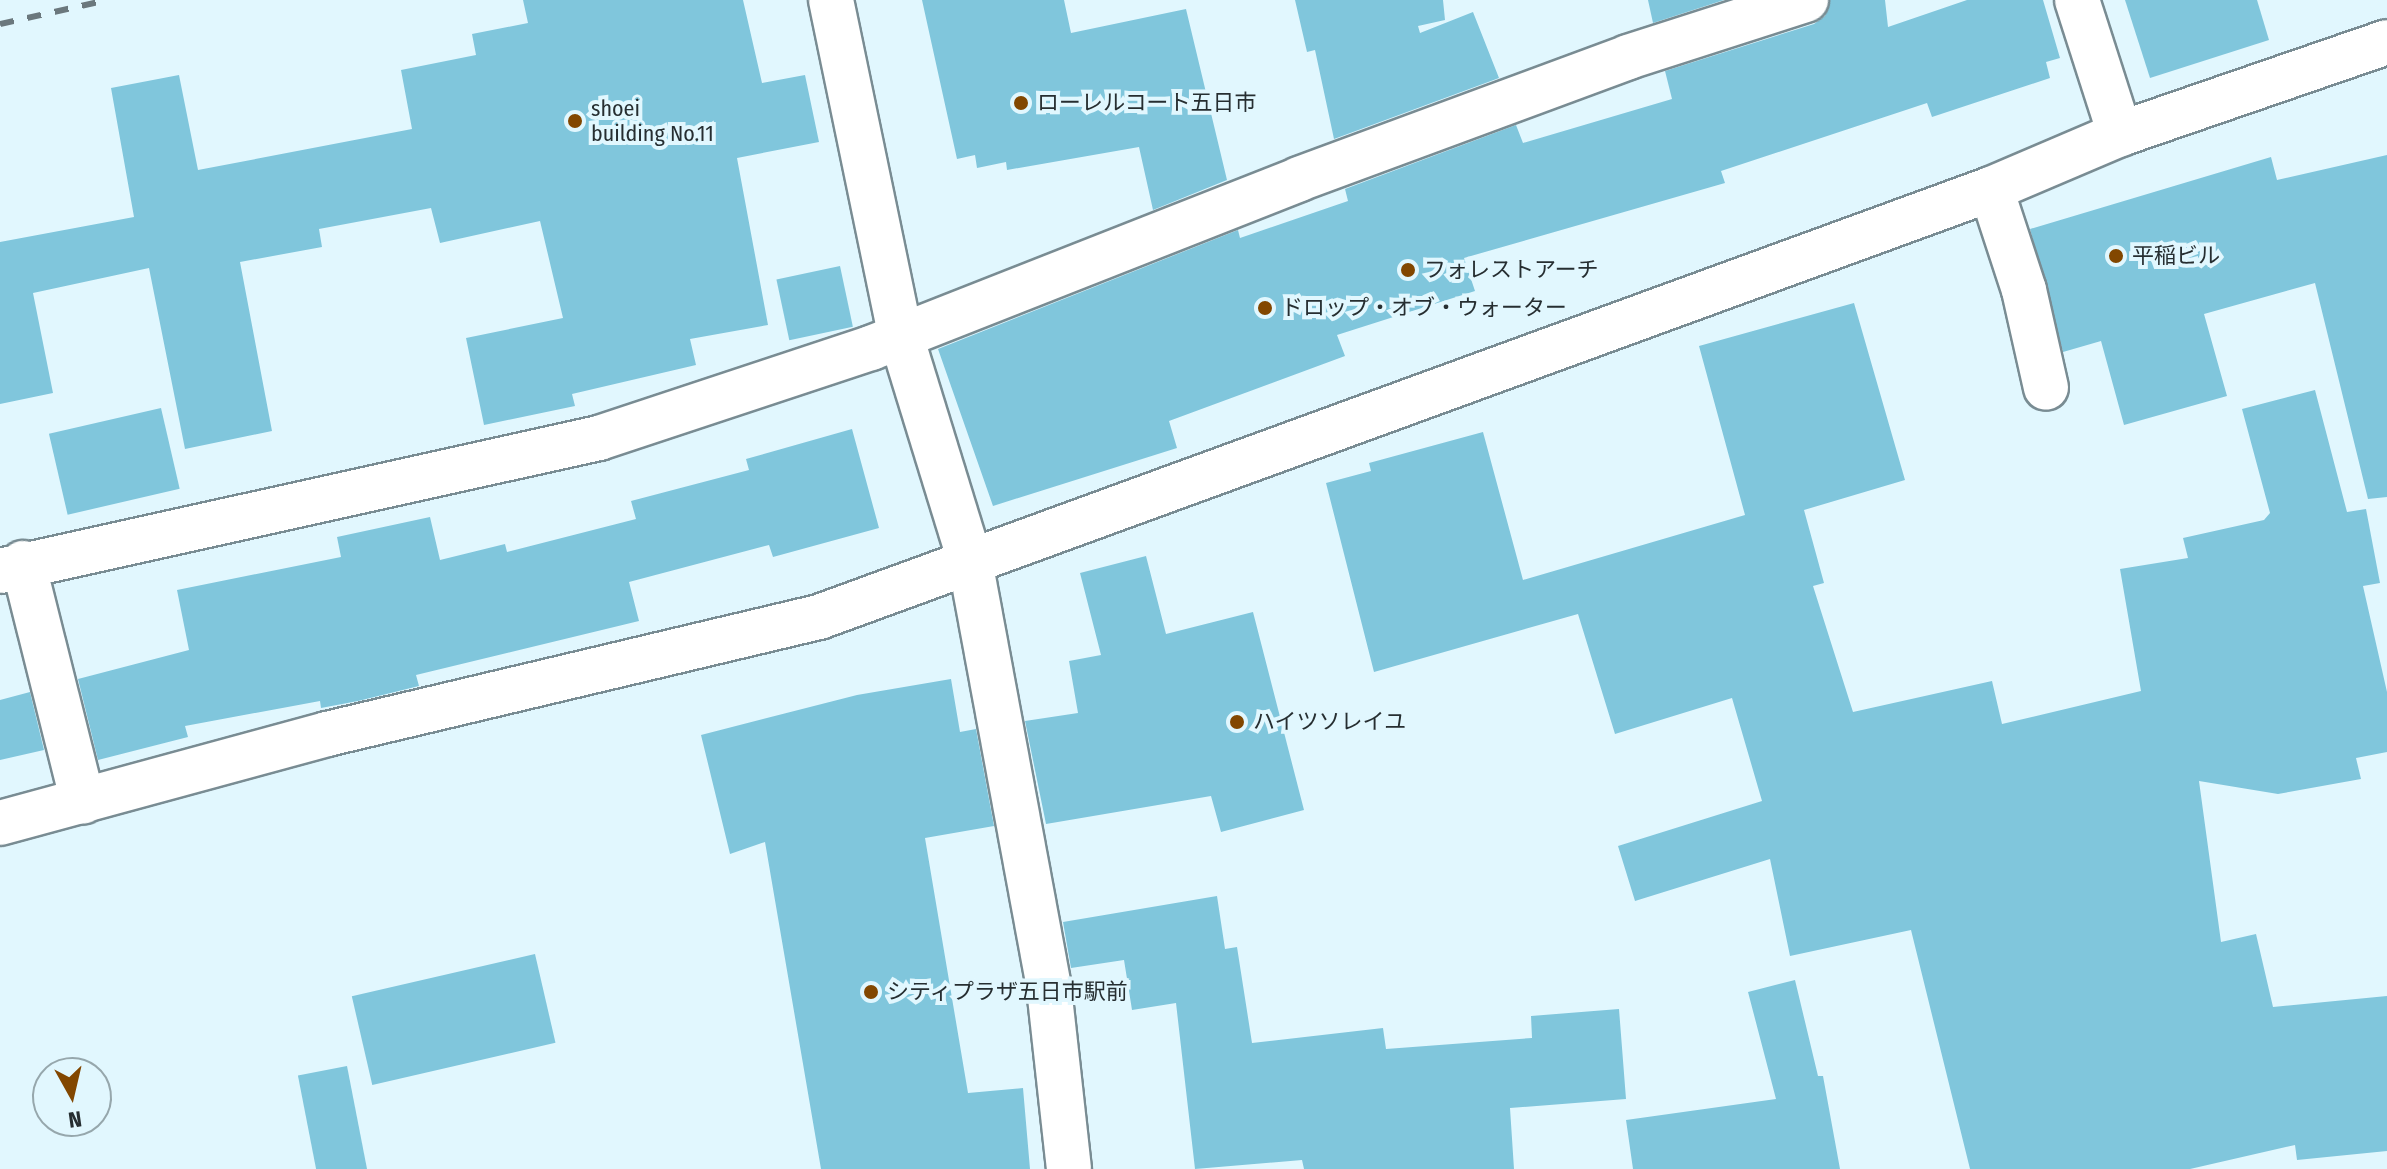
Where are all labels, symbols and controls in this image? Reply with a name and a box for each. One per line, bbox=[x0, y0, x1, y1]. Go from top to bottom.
place label: ローレルコート五日市 bbox=[1037, 90, 1257, 116]
marker: ローレルコート五日市 bbox=[1012, 94, 1030, 112]
place label: shoei building No.11 bbox=[591, 95, 714, 146]
marker: shoei building No.11 bbox=[566, 112, 584, 130]
place label: 平稲ビル bbox=[2132, 243, 2220, 269]
marker: 平稲ビル bbox=[2107, 247, 2125, 265]
place label: フォレストアーチ bbox=[1424, 257, 1599, 283]
marker: フォレストアーチ bbox=[1399, 261, 1417, 279]
place label: ドロップ・オブ・ウォーター bbox=[1281, 295, 1567, 321]
marker: ドロップ・オブ・ウォーター bbox=[1256, 299, 1274, 317]
place label: ハイツソレイユ bbox=[1253, 709, 1407, 735]
marker: ハイツソレイユ bbox=[1228, 713, 1246, 731]
place label: シティプラザ五日市駅前 bbox=[887, 979, 1129, 1005]
marker: シティプラザ五日市駅前 bbox=[862, 983, 880, 1001]
north arrow bbox=[32, 1057, 112, 1137]
text: N bbox=[67, 1105, 84, 1134]

